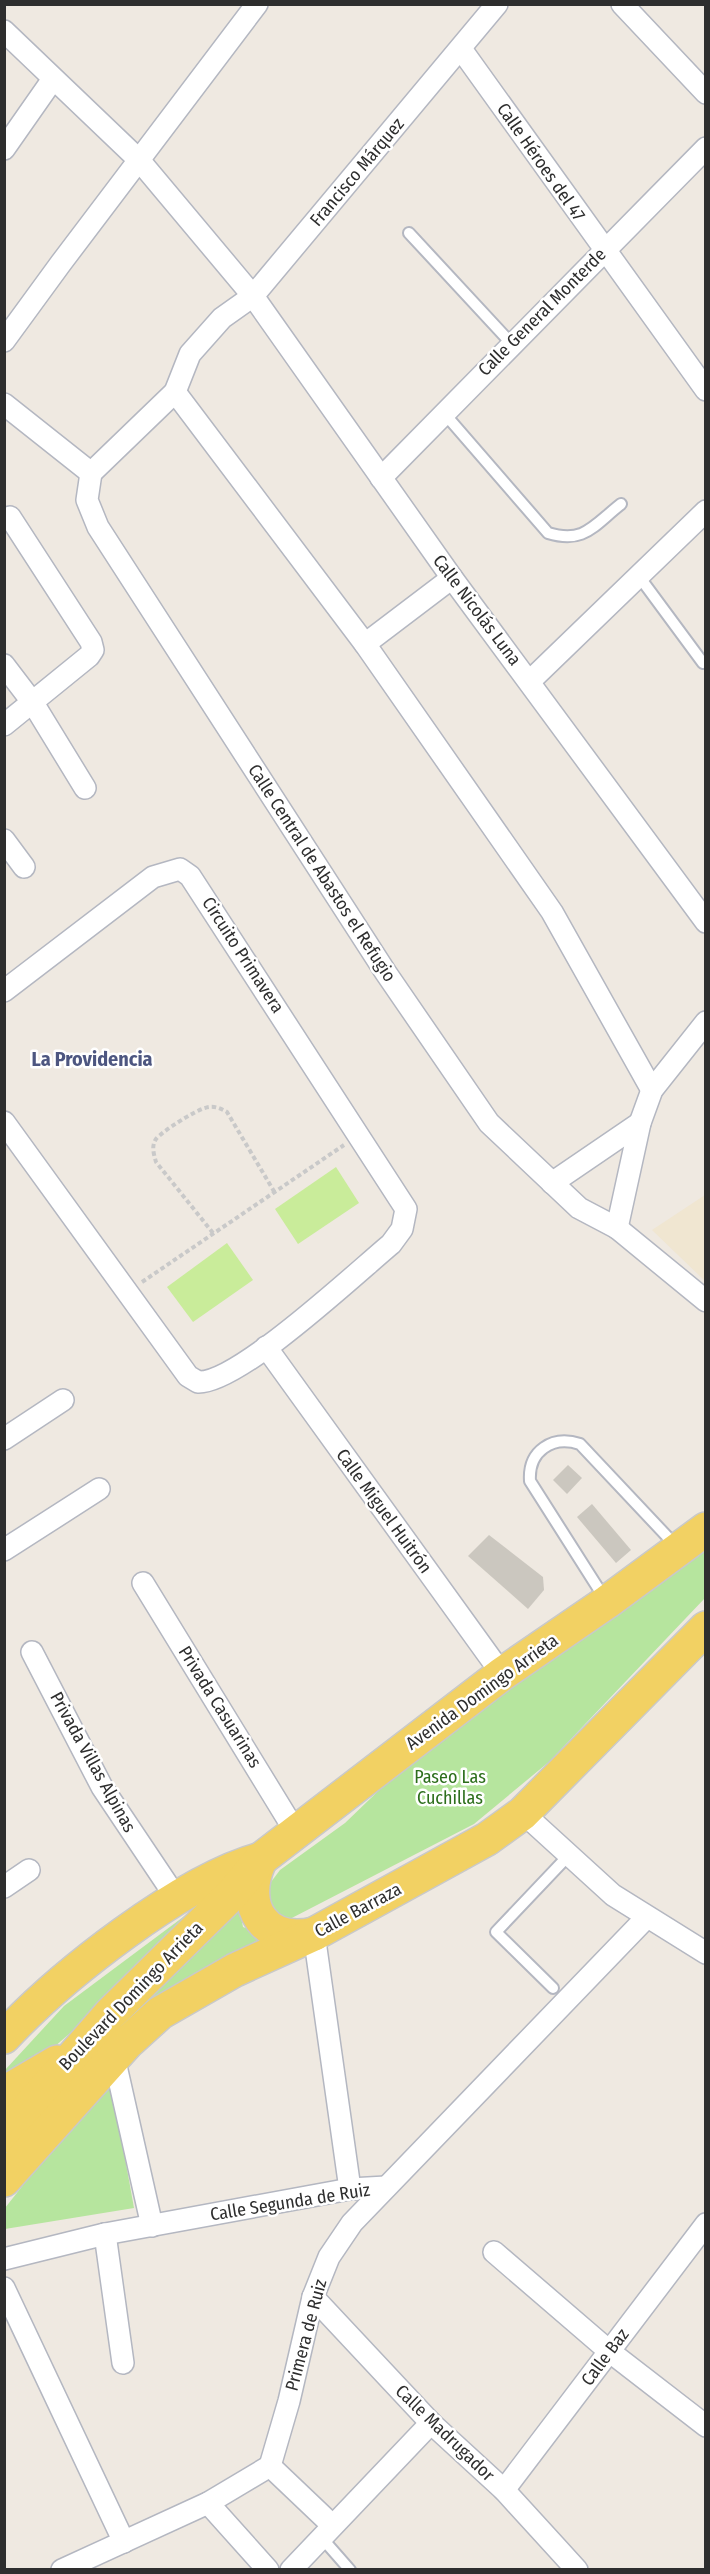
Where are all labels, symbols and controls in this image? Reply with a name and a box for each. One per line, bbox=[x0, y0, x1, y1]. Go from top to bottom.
street label: Calle Héroes del 47 bbox=[492, 99, 590, 225]
street label: Francisco Márquez bbox=[305, 113, 409, 231]
street label: Calle General Monterde bbox=[474, 243, 611, 380]
street label: Calle Nicolás Luna bbox=[428, 550, 526, 670]
street label: Calle Central de Abastos el Refugio bbox=[243, 760, 401, 986]
street label: Circuito Primavera bbox=[197, 893, 289, 1017]
district label: La Providencia bbox=[32, 1047, 153, 1071]
street label: Calle Miguel Huitrón bbox=[331, 1444, 437, 1578]
street label: Avenida Domingo Arrieta bbox=[402, 1629, 563, 1755]
street label: Privada Casuarinas bbox=[174, 1642, 266, 1772]
street label: Privada Villas Alpinas bbox=[45, 1688, 141, 1836]
park label: Paseo Las Cuchillas bbox=[414, 1766, 486, 1809]
street label: Calle Barraza bbox=[311, 1878, 405, 1942]
street label: Boulevard Domingo Arrieta bbox=[54, 1917, 208, 2075]
street label: Calle Segunda de Ruiz bbox=[209, 2179, 371, 2225]
street label: Primera de Ruiz bbox=[280, 2277, 332, 2393]
street label: Calle Baz bbox=[576, 2324, 634, 2390]
street label: Calle Madrugador bbox=[391, 2380, 500, 2486]

